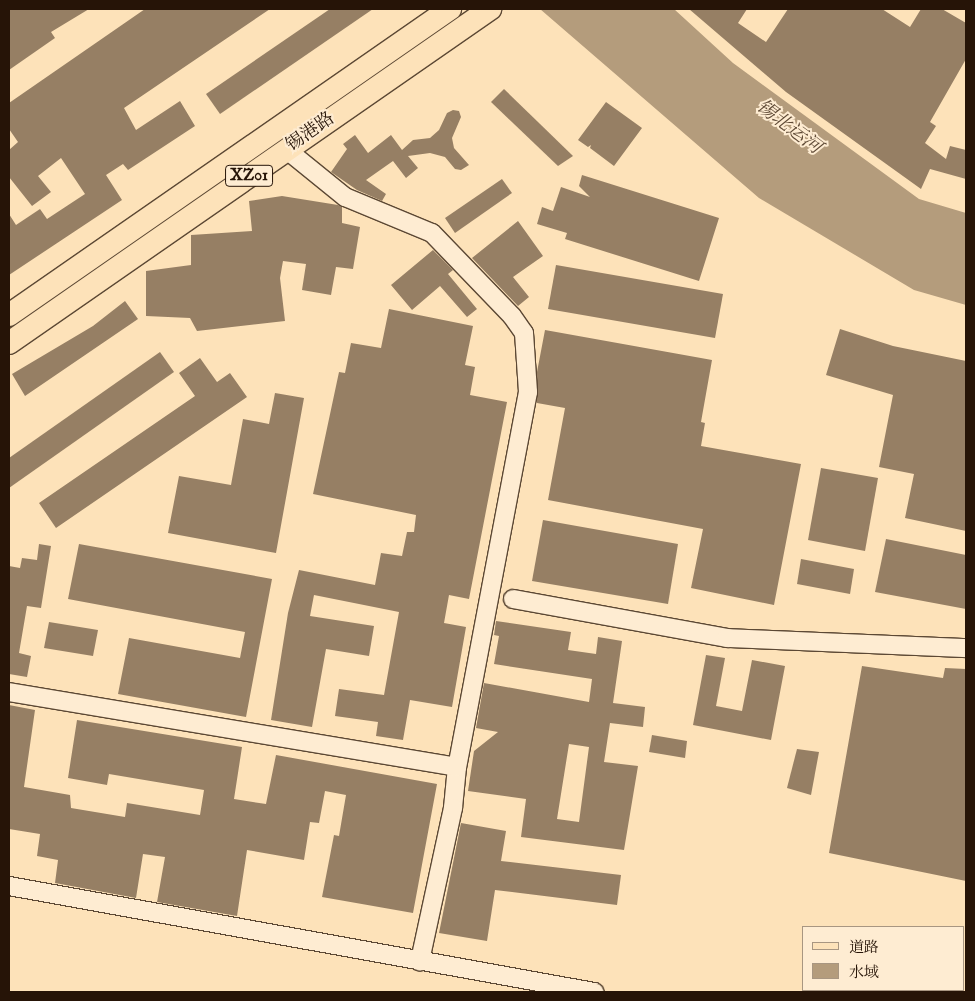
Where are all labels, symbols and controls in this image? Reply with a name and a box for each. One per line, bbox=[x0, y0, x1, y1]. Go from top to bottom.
water label: 锡北运河 bbox=[751, 96, 825, 160]
street label: 锡港路 bbox=[283, 109, 339, 157]
road number: XZ01 bbox=[224, 162, 274, 190]
legend bbox=[802, 926, 965, 991]
text: 道路 bbox=[849, 938, 879, 957]
text: 水域 bbox=[849, 963, 879, 982]

